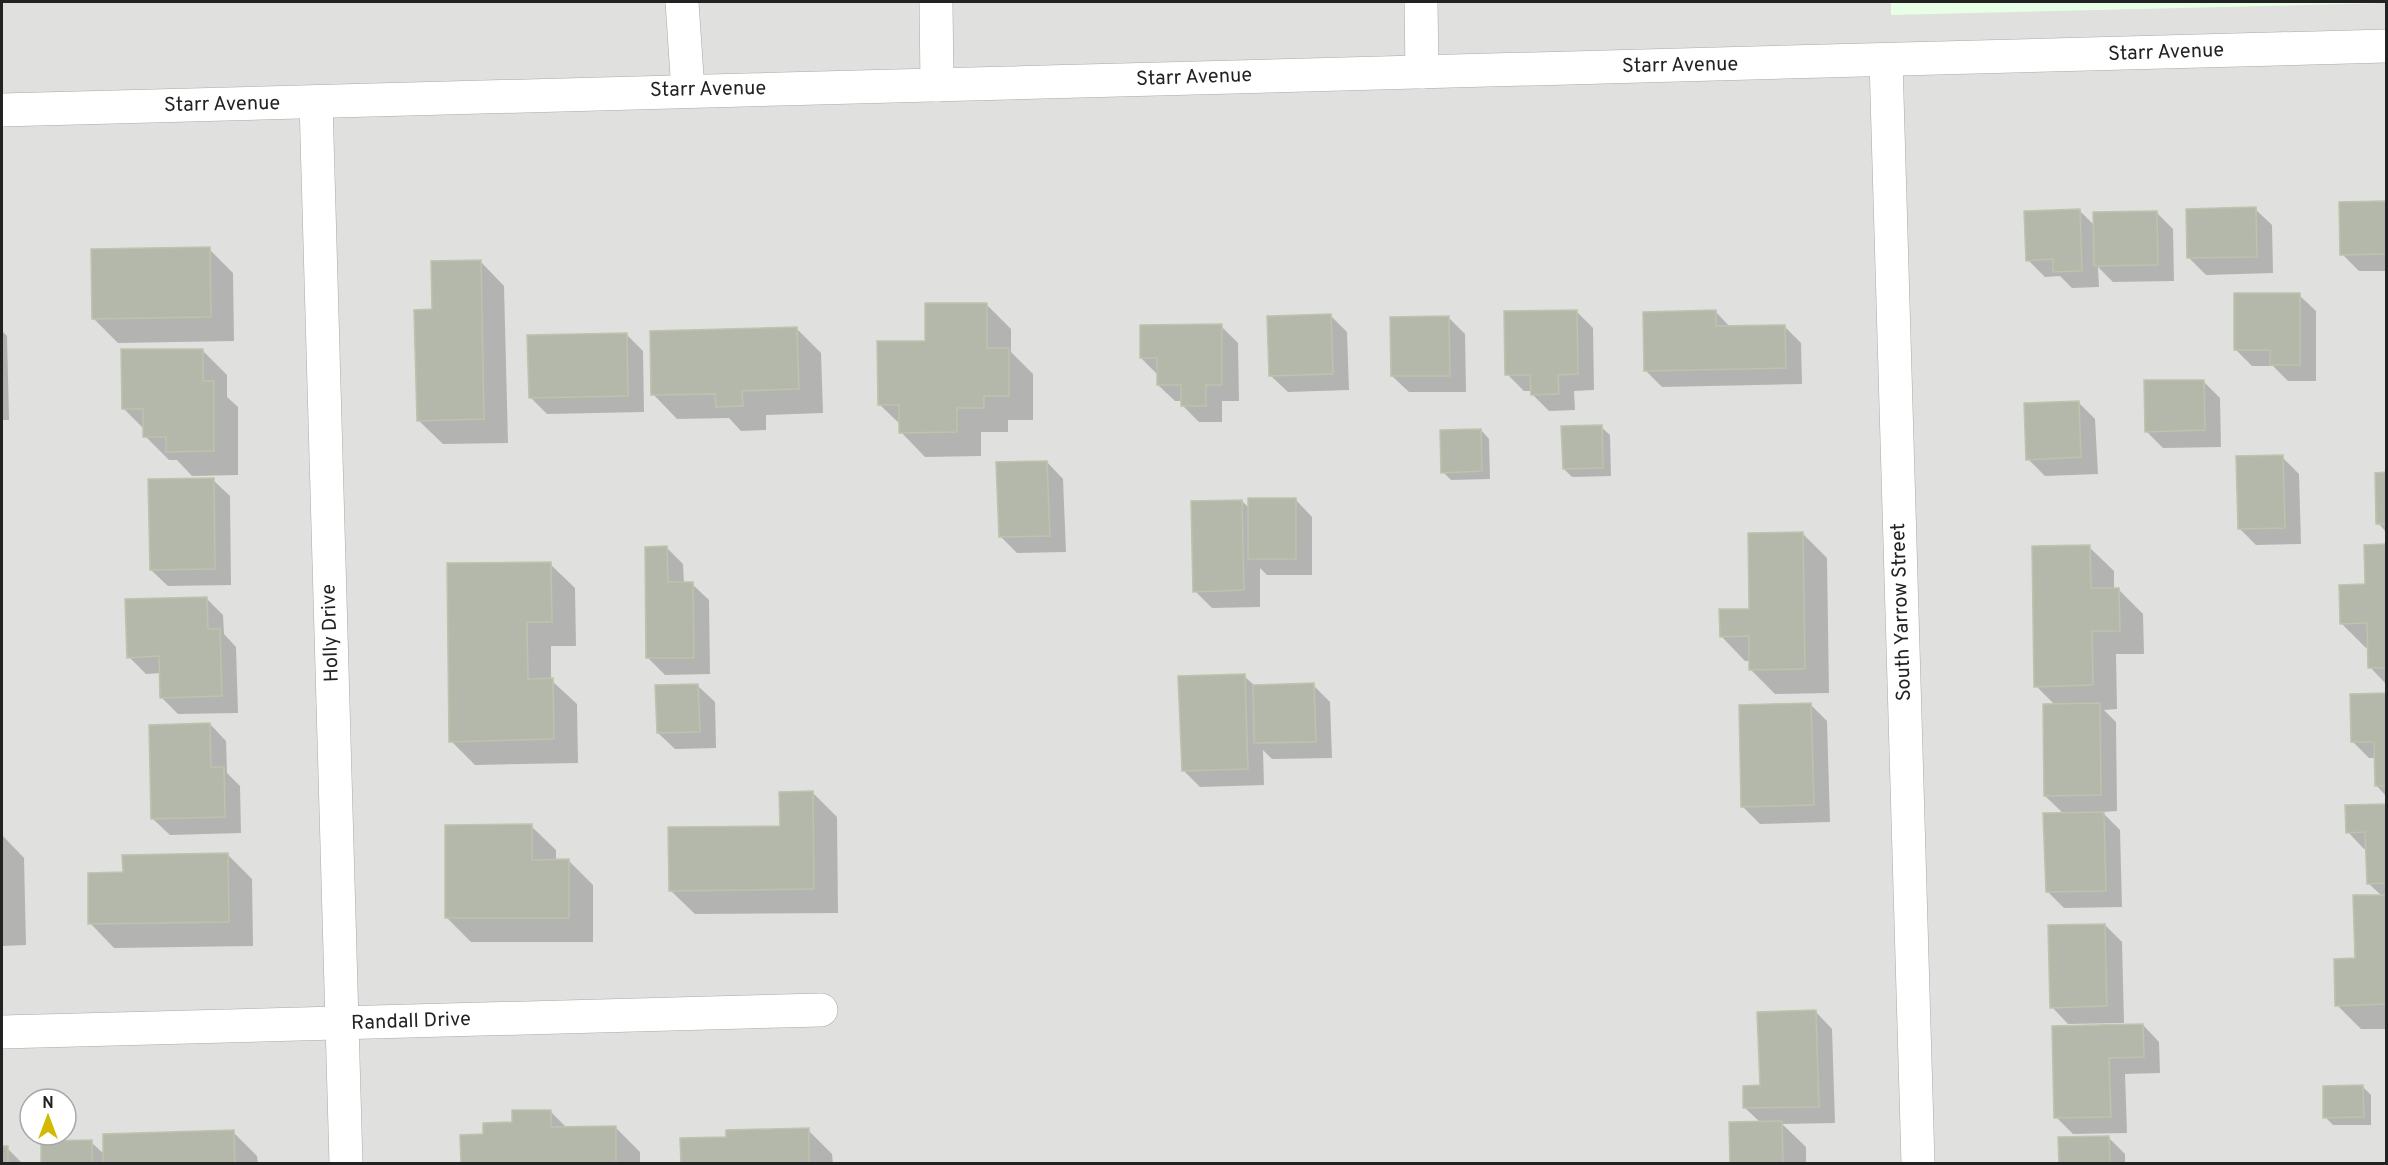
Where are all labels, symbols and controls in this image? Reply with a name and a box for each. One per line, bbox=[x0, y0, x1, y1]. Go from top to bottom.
street label: Starr Avenue bbox=[2108, 38, 2224, 68]
street label: Starr Avenue bbox=[1622, 52, 1738, 80]
street label: Starr Avenue bbox=[1136, 63, 1252, 93]
street label: Starr Avenue bbox=[650, 76, 766, 104]
street label: Starr Avenue bbox=[164, 91, 280, 119]
street label: South Yarrow Street bbox=[1886, 522, 1918, 702]
street label: Holly Drive bbox=[316, 583, 346, 683]
street label: Randall Drive bbox=[351, 1007, 471, 1037]
north arrow bbox=[18, 1087, 78, 1147]
text: N bbox=[42, 1094, 54, 1114]

